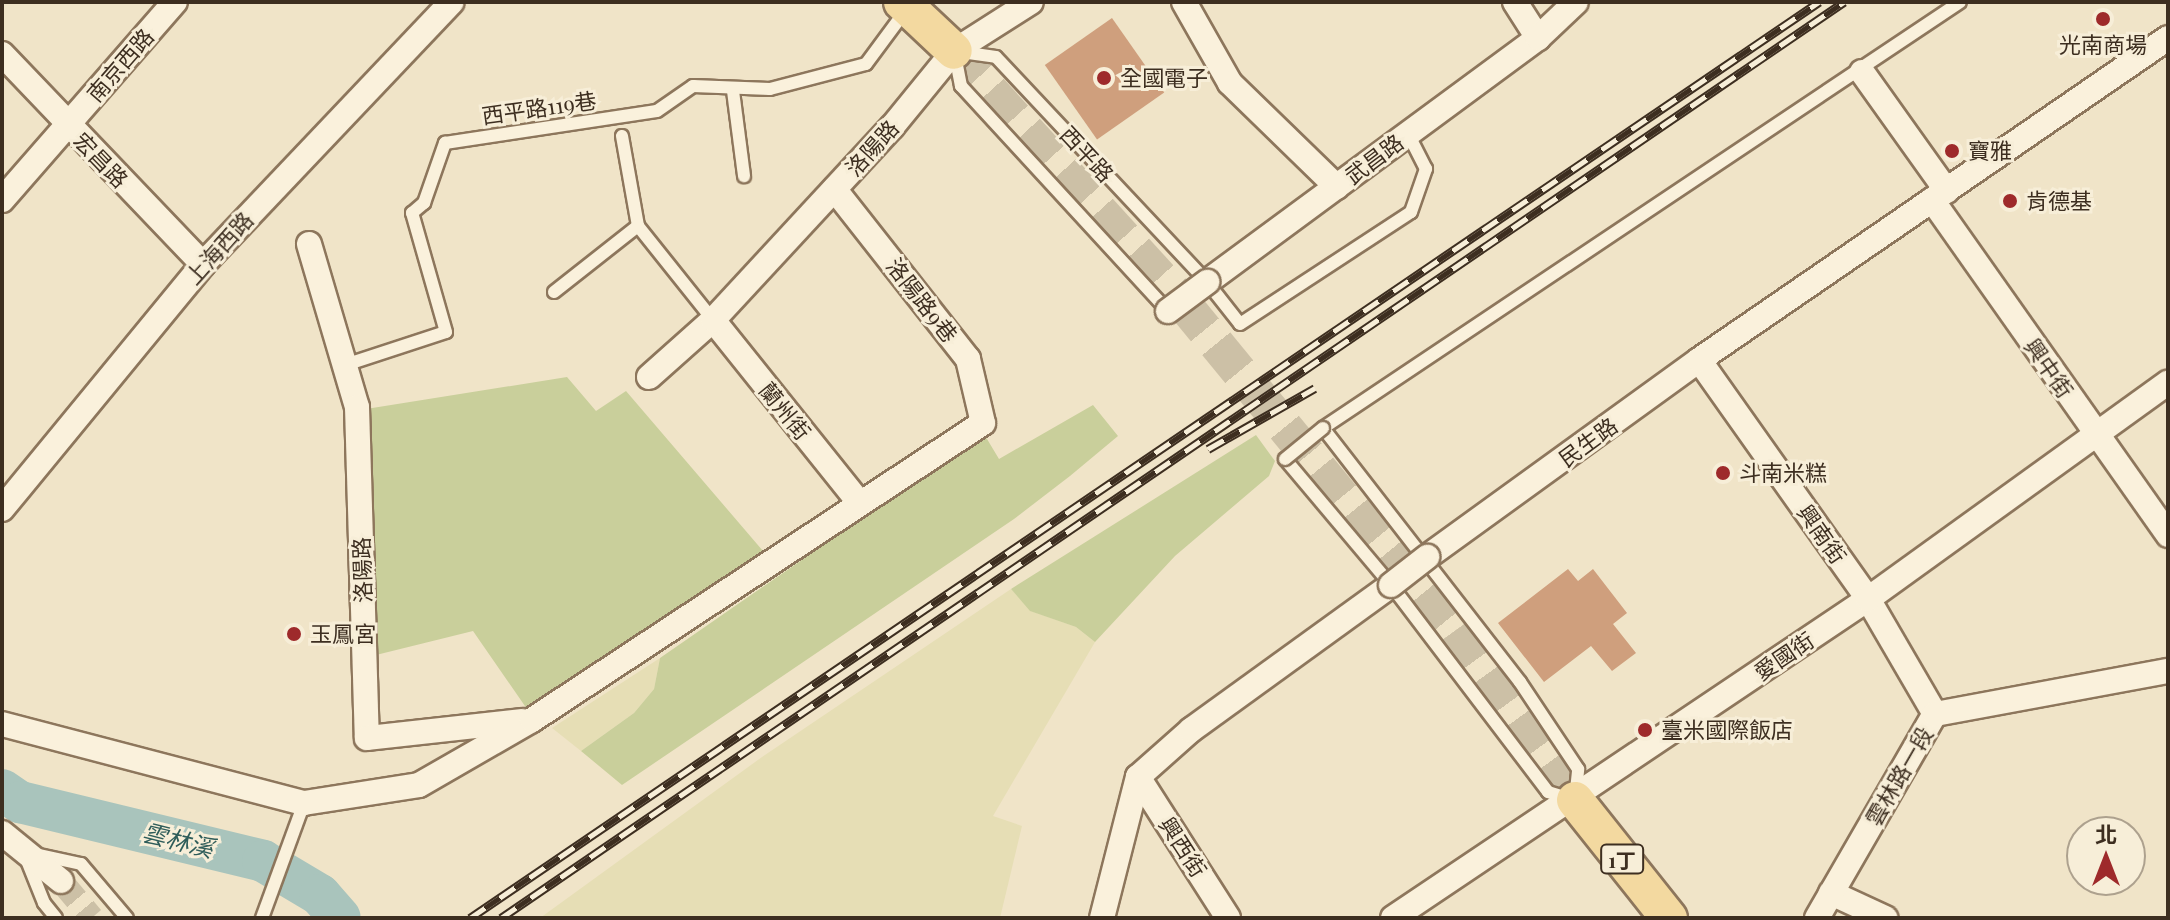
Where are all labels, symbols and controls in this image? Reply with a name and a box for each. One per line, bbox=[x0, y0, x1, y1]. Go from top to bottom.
marker: 光南商場 bbox=[2094, 10, 2112, 28]
street label: 南京西路 bbox=[81, 23, 159, 107]
place label: 光南商場 bbox=[2059, 32, 2147, 58]
place label: 全國電子 bbox=[1120, 65, 1208, 91]
marker: 全國電子 bbox=[1095, 69, 1113, 87]
street label: 西平路119巷 bbox=[480, 87, 598, 129]
street label: 洛陽路 bbox=[840, 115, 904, 181]
street label: 西平路 bbox=[1055, 121, 1119, 187]
street label: 宏昌路 bbox=[69, 127, 133, 193]
street label: 武昌路 bbox=[1340, 129, 1408, 189]
place label: 寶雅 bbox=[1968, 138, 2012, 164]
marker: 寶雅 bbox=[1943, 142, 1961, 160]
place label: 肯德基 bbox=[2026, 188, 2092, 214]
marker: 肯德基 bbox=[2001, 192, 2019, 210]
street label: 上海西路 bbox=[180, 206, 258, 290]
street label: 洛陽路9巷 bbox=[881, 253, 963, 347]
street label: 興中街 bbox=[2019, 333, 2079, 403]
street label: 蘭州街 bbox=[754, 377, 816, 445]
street label: 民生路 bbox=[1554, 412, 1622, 472]
place label: 斗南米糕 bbox=[1739, 460, 1827, 486]
marker: 斗南米糕 bbox=[1714, 464, 1732, 482]
street label: 興南街 bbox=[1792, 499, 1852, 569]
street label: 洛陽路 bbox=[348, 537, 376, 603]
place label: 玉鳳宮 bbox=[310, 621, 376, 647]
marker: 玉鳳宮 bbox=[285, 625, 303, 643]
street label: 愛國街 bbox=[1749, 627, 1819, 685]
place label: 臺米國際飯店 bbox=[1661, 717, 1793, 743]
marker: 臺米國際飯店 bbox=[1636, 721, 1654, 739]
street label: 雲林路一段 bbox=[1860, 722, 1938, 830]
street label: 興西街 bbox=[1154, 812, 1212, 882]
north arrow bbox=[2066, 816, 2146, 896]
water label: 雲林溪 bbox=[140, 817, 216, 863]
text: 北 bbox=[2095, 819, 2117, 849]
road number: 1丁 bbox=[1600, 843, 1644, 875]

